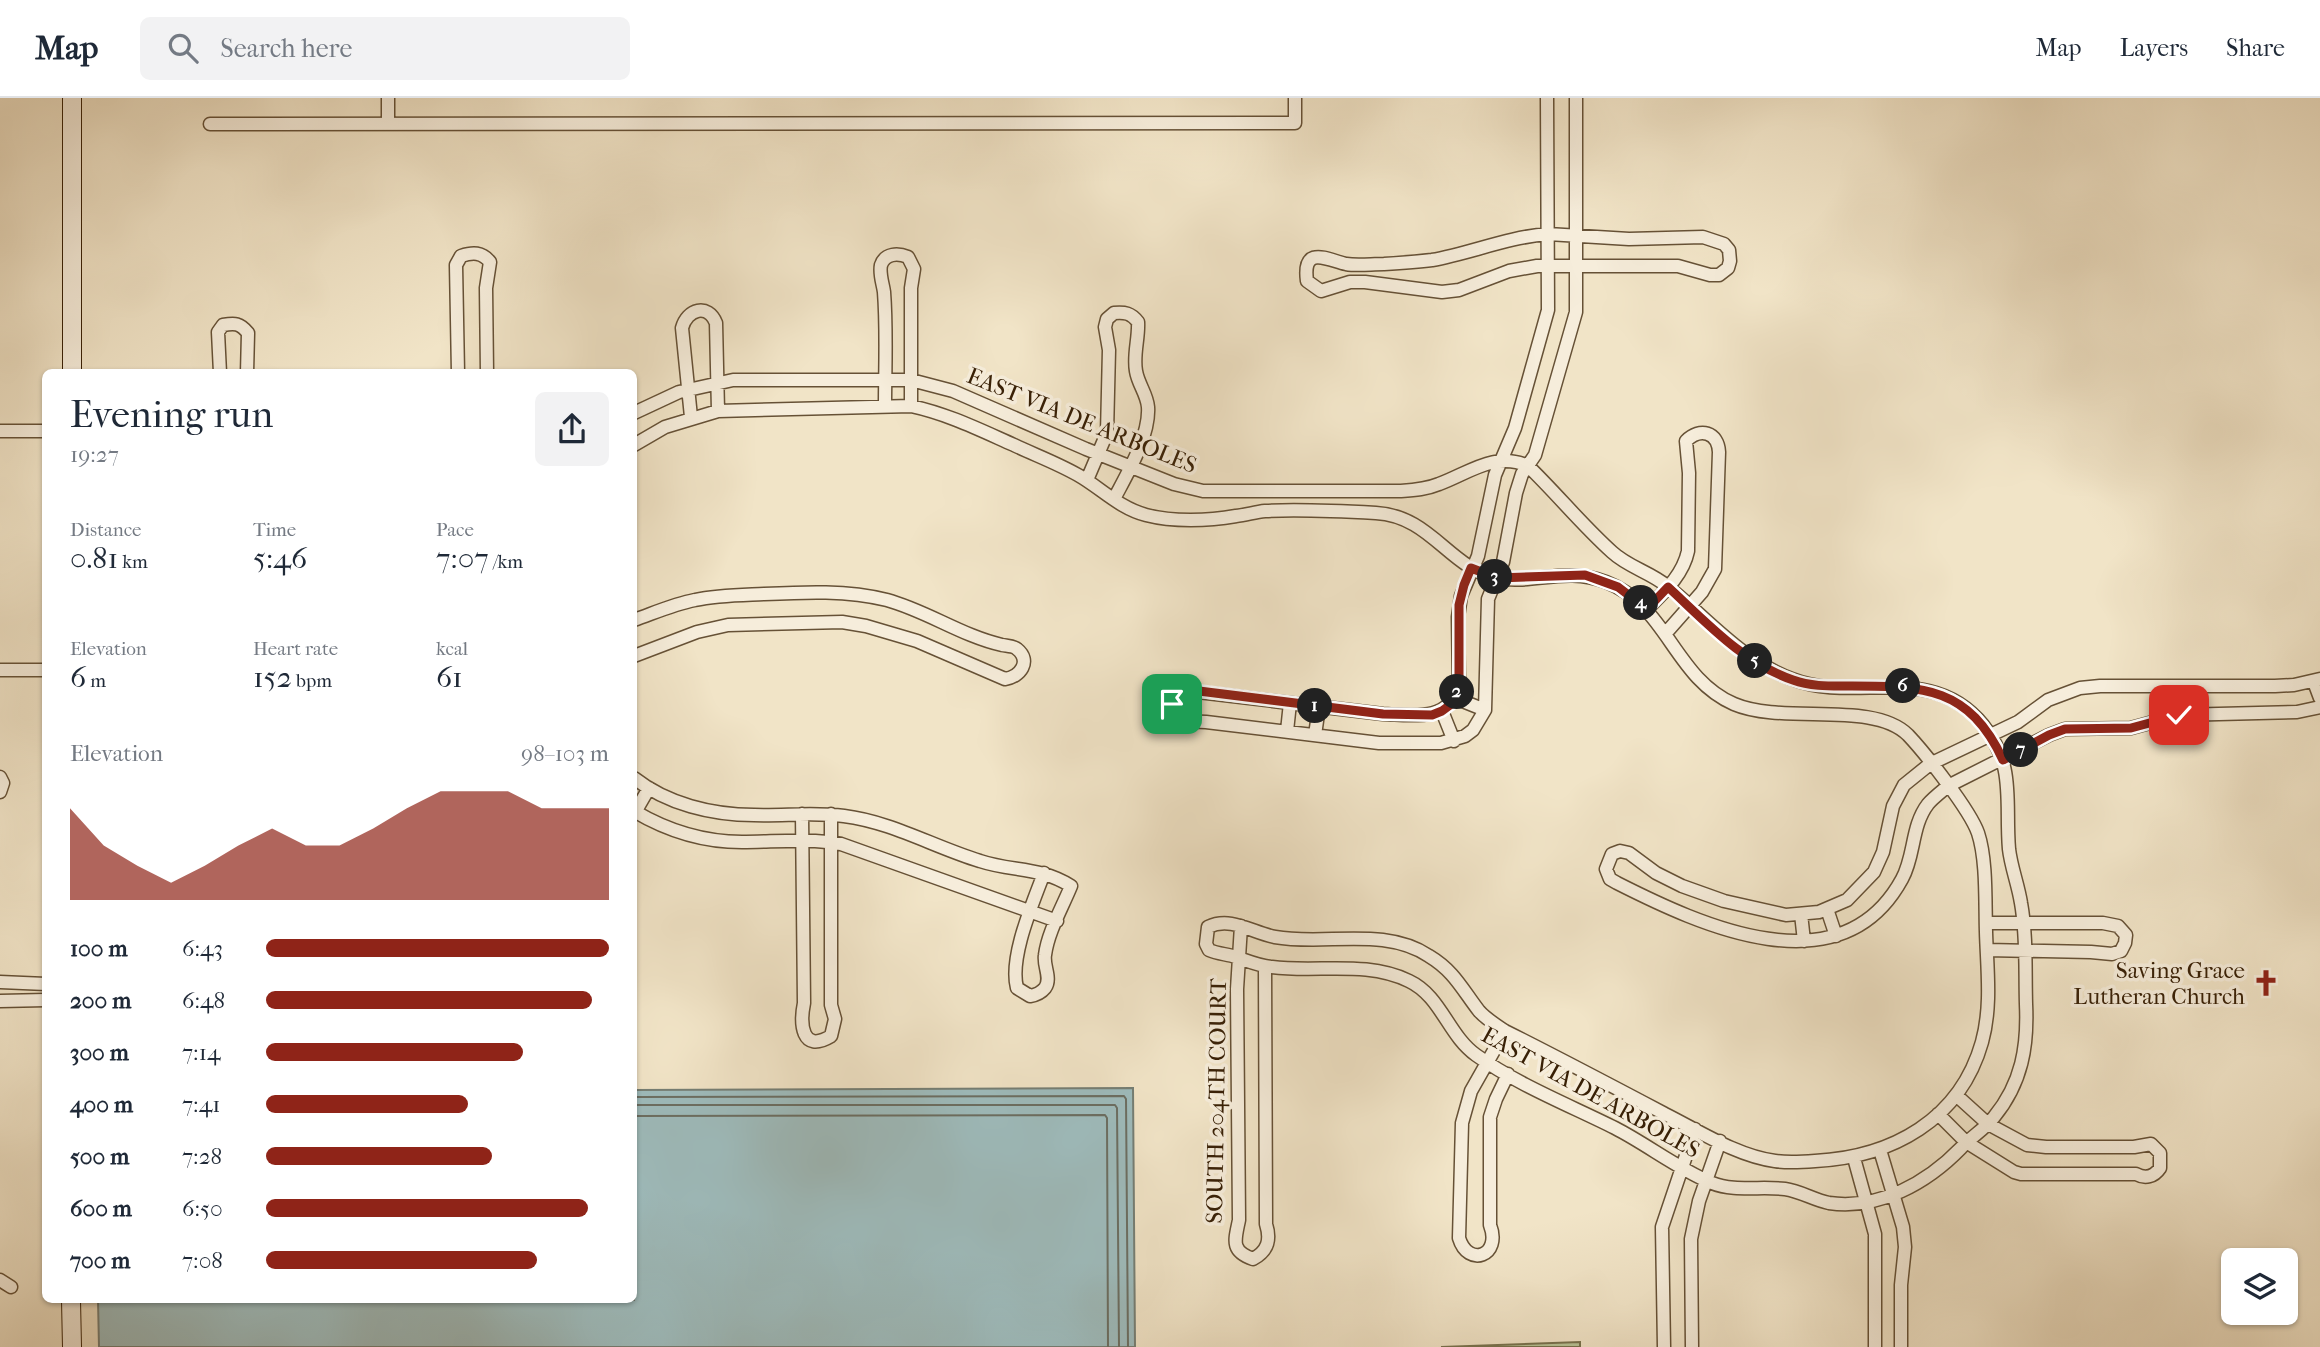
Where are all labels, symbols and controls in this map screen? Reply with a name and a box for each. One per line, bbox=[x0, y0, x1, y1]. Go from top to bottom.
search box bbox=[140, 17, 630, 80]
text: Map bbox=[35, 29, 98, 68]
icon: search bbox=[164, 29, 202, 67]
text: Search here bbox=[220, 33, 352, 64]
text: Map bbox=[2036, 34, 2082, 62]
text: Layers bbox=[2120, 34, 2188, 62]
text: Share bbox=[2226, 34, 2285, 62]
street label: EAST VIA DE ARBOLES bbox=[963, 362, 1201, 479]
text: Evening run bbox=[70, 392, 273, 437]
button: share bbox=[535, 392, 609, 466]
text: 19:27 bbox=[70, 441, 119, 468]
text: Distance bbox=[70, 519, 141, 541]
text: Time bbox=[253, 519, 296, 541]
text: Pace bbox=[436, 519, 474, 541]
text: 0.81 bbox=[70, 541, 118, 576]
text: 5:46 bbox=[253, 541, 307, 576]
text: 7:07 bbox=[436, 541, 489, 576]
text: km bbox=[118, 551, 148, 573]
text: /km bbox=[489, 551, 523, 573]
pin: 3 bbox=[1478, 560, 1512, 594]
text: 3 bbox=[1491, 565, 1498, 587]
pin: 4 bbox=[1624, 586, 1658, 620]
text: 4 bbox=[1635, 591, 1646, 613]
text: Elevation bbox=[70, 638, 147, 660]
text: Heart rate bbox=[253, 638, 338, 660]
text: kcal bbox=[436, 638, 468, 660]
pin: 5 bbox=[1738, 644, 1772, 678]
text: 5 bbox=[1750, 649, 1759, 671]
text: 6 bbox=[70, 660, 86, 695]
text: 152 bbox=[253, 660, 292, 695]
text: 61 bbox=[436, 660, 463, 695]
pin: 6 bbox=[1885, 668, 1920, 704]
text: m bbox=[86, 670, 106, 692]
text: bpm bbox=[292, 670, 332, 692]
pin bbox=[1142, 674, 1202, 734]
pin: 2 bbox=[1440, 674, 1474, 710]
text: 6 bbox=[1897, 674, 1908, 696]
text: 2 bbox=[1452, 680, 1461, 702]
icon: arrive bbox=[1153, 685, 1191, 723]
pin bbox=[2149, 685, 2209, 745]
pin: 1 bbox=[1298, 688, 1332, 724]
text: 1 bbox=[1311, 694, 1318, 716]
icon: check bbox=[2160, 696, 2198, 734]
pin: 7 bbox=[2004, 732, 2038, 768]
text: 7 bbox=[2016, 738, 2025, 760]
text: Elevation bbox=[70, 740, 163, 767]
text: 98–103 m bbox=[521, 740, 609, 767]
text: 100 m bbox=[70, 935, 128, 962]
text: 6:43 bbox=[182, 935, 223, 962]
place label: Saving Grace Lutheran Church bbox=[2073, 957, 2245, 1010]
church icon: Saving Grace Lutheran Church bbox=[2251, 968, 2281, 998]
street label: SOUTH 204TH COURT bbox=[1201, 978, 1232, 1224]
text: 200 m bbox=[70, 987, 131, 1014]
text: 6:48 bbox=[182, 987, 225, 1014]
street label: EAST VIA DE ARBOLES bbox=[1477, 1021, 1705, 1164]
text: 300 m bbox=[70, 1039, 129, 1066]
text: 7:14 bbox=[182, 1039, 220, 1066]
text: 400 m bbox=[70, 1091, 133, 1118]
text: 7:41 bbox=[182, 1091, 220, 1118]
text: 500 m bbox=[70, 1143, 129, 1170]
text: 7:28 bbox=[182, 1143, 222, 1170]
text: 600 m bbox=[70, 1195, 132, 1222]
text: 6:50 bbox=[182, 1195, 223, 1222]
text: 700 m bbox=[70, 1247, 130, 1274]
text: 7:08 bbox=[182, 1247, 223, 1274]
map controls bbox=[2221, 1248, 2298, 1325]
button: layers bbox=[2221, 1248, 2298, 1325]

